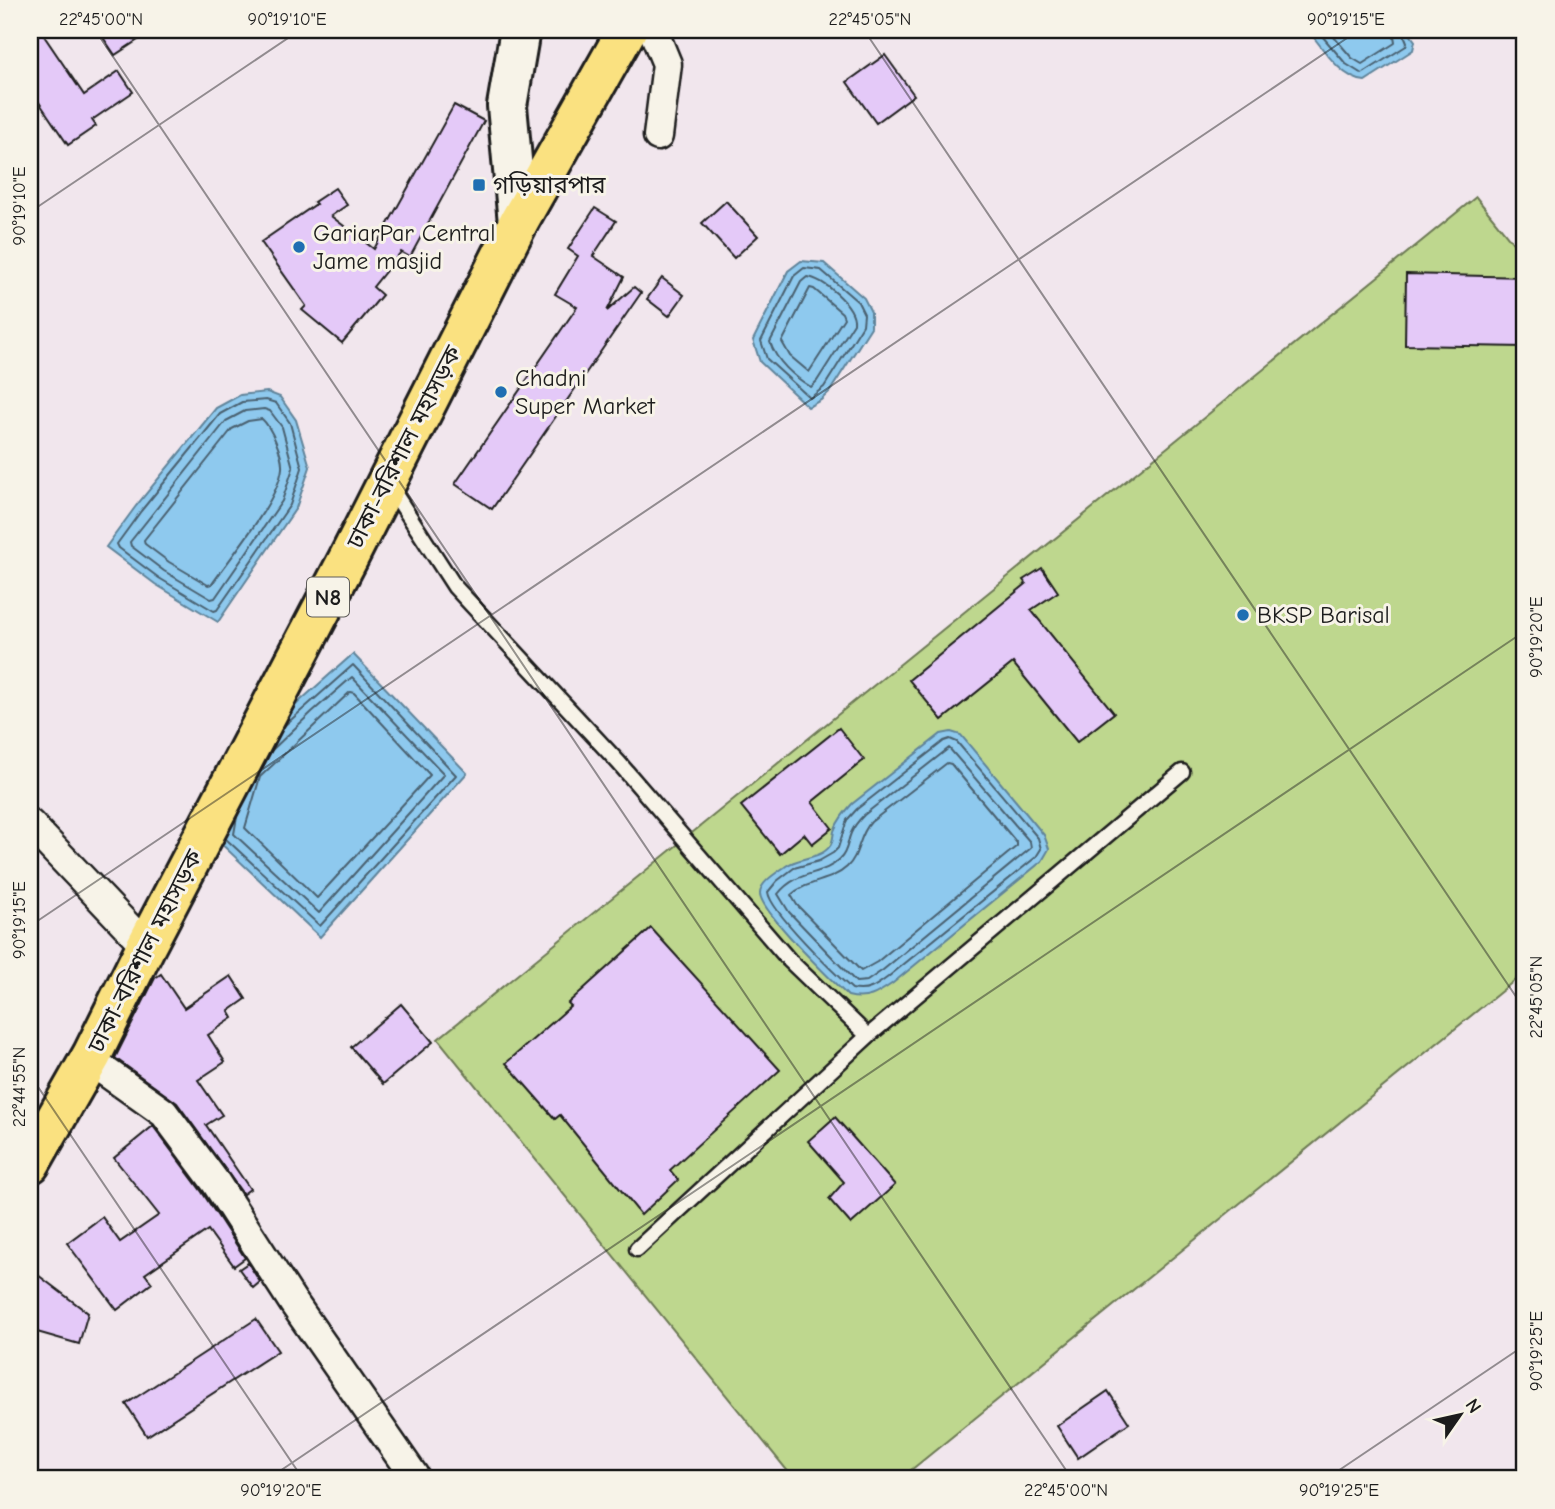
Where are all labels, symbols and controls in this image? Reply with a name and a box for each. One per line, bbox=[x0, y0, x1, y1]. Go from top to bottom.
text: 22°45'00"N bbox=[59, 9, 143, 30]
text: 90°19'10"E bbox=[247, 9, 327, 30]
text: 22°45'05"N bbox=[829, 9, 911, 30]
text: 90°19'15"E bbox=[1307, 9, 1385, 30]
text: 90°19'10"E bbox=[9, 166, 30, 246]
place label: গড়িয়ারপার bbox=[493, 171, 606, 199]
marker: গড়িয়ারপার bbox=[471, 177, 487, 193]
place label: GariarPar Central Jame masjid bbox=[313, 219, 495, 275]
marker: GariarPar Central Jame masjid bbox=[291, 239, 307, 255]
street label: ঢাকা-বরিশাল মহাসড়ক bbox=[340, 341, 467, 554]
place label: Chadni Super Market bbox=[515, 364, 656, 420]
marker: Chadni Super Market bbox=[493, 384, 509, 400]
road number: N8 bbox=[307, 578, 349, 617]
text: 90°19'20"E bbox=[1526, 596, 1547, 678]
place label: BKSP Barisal bbox=[1257, 601, 1390, 629]
marker: BKSP Barisal bbox=[1235, 607, 1251, 623]
street label: ঢাকা-বরিশাল মহাসড়ক bbox=[81, 845, 208, 1058]
text: 90°19'15"E bbox=[9, 881, 30, 959]
text: 22°45'05"N bbox=[1526, 956, 1547, 1038]
text: 22°44'55"N bbox=[9, 1047, 30, 1127]
text: 90°19'25"E bbox=[1526, 1311, 1547, 1391]
north arrow bbox=[1426, 1380, 1496, 1450]
text: N bbox=[1461, 1395, 1486, 1417]
text: 90°19'20"E bbox=[240, 1480, 322, 1501]
text: 22°45'00"N bbox=[1024, 1480, 1108, 1501]
text: 90°19'25"E bbox=[1299, 1480, 1379, 1501]

